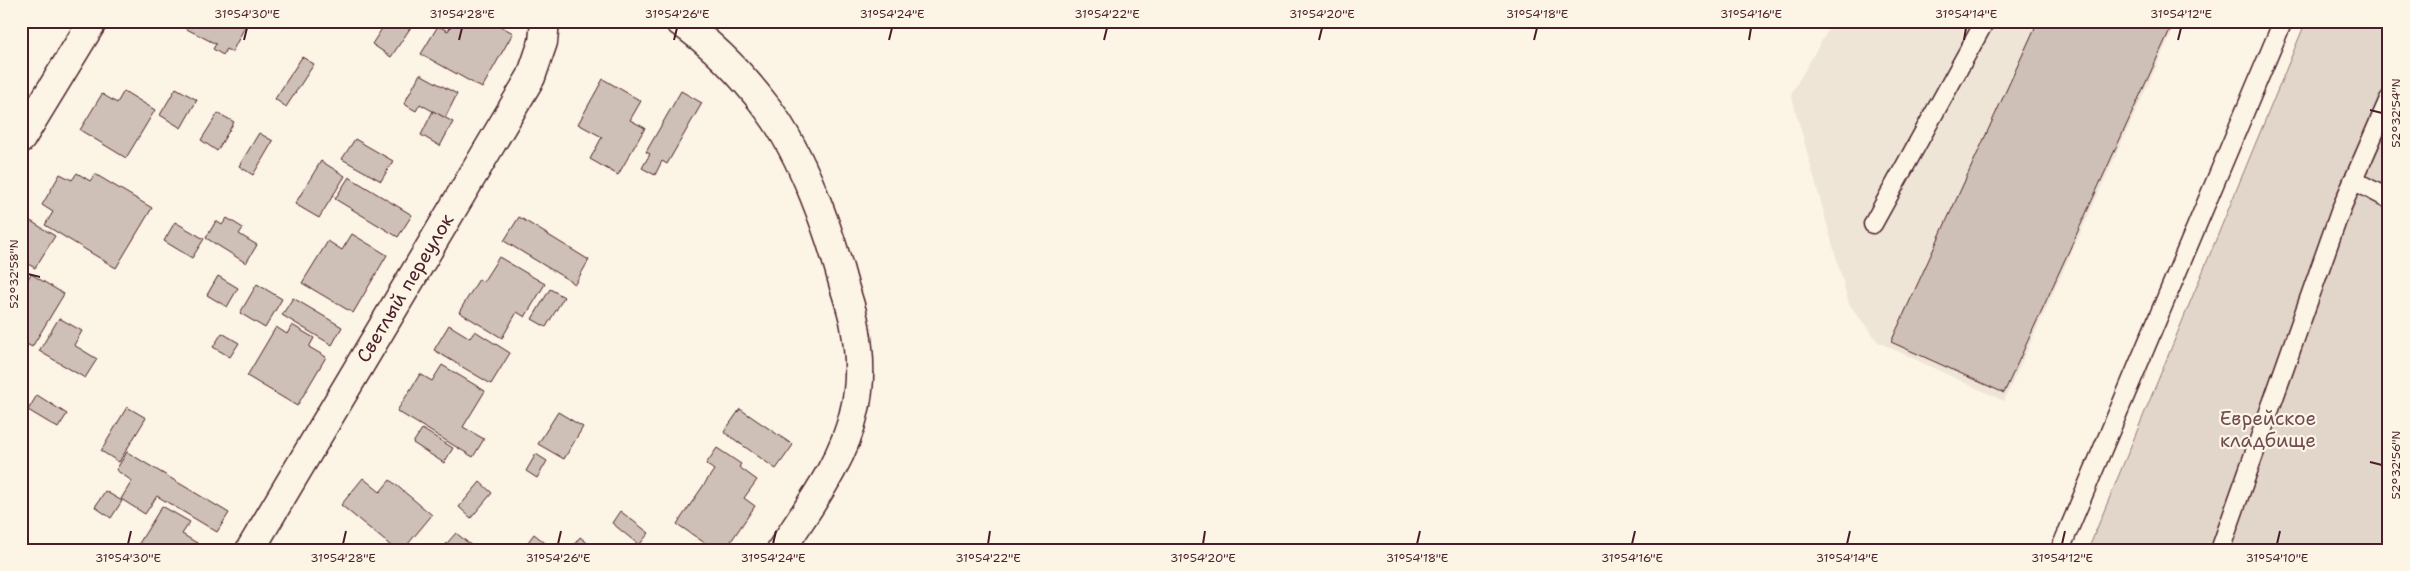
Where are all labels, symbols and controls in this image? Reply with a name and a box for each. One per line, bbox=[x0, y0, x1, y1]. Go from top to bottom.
text: 31°54'30"E bbox=[214, 6, 280, 22]
text: 31°54'28"E bbox=[429, 6, 495, 22]
text: 31°54'26"E bbox=[645, 6, 709, 22]
text: 31°54'24"E bbox=[859, 6, 925, 22]
text: 31°54'22"E bbox=[1074, 6, 1140, 22]
text: 31°54'20"E bbox=[1289, 6, 1355, 22]
text: 31°54'18"E bbox=[1506, 6, 1568, 22]
text: 31°54'16"E bbox=[1720, 6, 1782, 22]
text: 31°54'14"E bbox=[1935, 6, 1997, 22]
text: 31°54'12"E bbox=[2150, 6, 2212, 22]
text: 52°32'54"N bbox=[2388, 78, 2404, 148]
street label: Светлый переулок bbox=[351, 209, 459, 367]
text: 52°32'58"N bbox=[6, 239, 22, 309]
park label: Еврейское кладбище bbox=[2220, 406, 2316, 453]
text: 52°32'56"N bbox=[2388, 430, 2404, 500]
text: 31°54'30"E bbox=[95, 550, 161, 566]
text: 31°54'28"E bbox=[310, 550, 376, 566]
text: 31°54'26"E bbox=[526, 550, 590, 566]
text: 31°54'24"E bbox=[740, 550, 806, 566]
text: 31°54'22"E bbox=[955, 550, 1021, 566]
text: 31°54'20"E bbox=[1170, 550, 1236, 566]
text: 31°54'18"E bbox=[1386, 550, 1448, 566]
text: 31°54'16"E bbox=[1601, 550, 1663, 566]
text: 31°54'14"E bbox=[1816, 550, 1878, 566]
text: 31°54'12"E bbox=[2031, 550, 2093, 566]
text: 31°54'10"E bbox=[2246, 550, 2308, 566]

